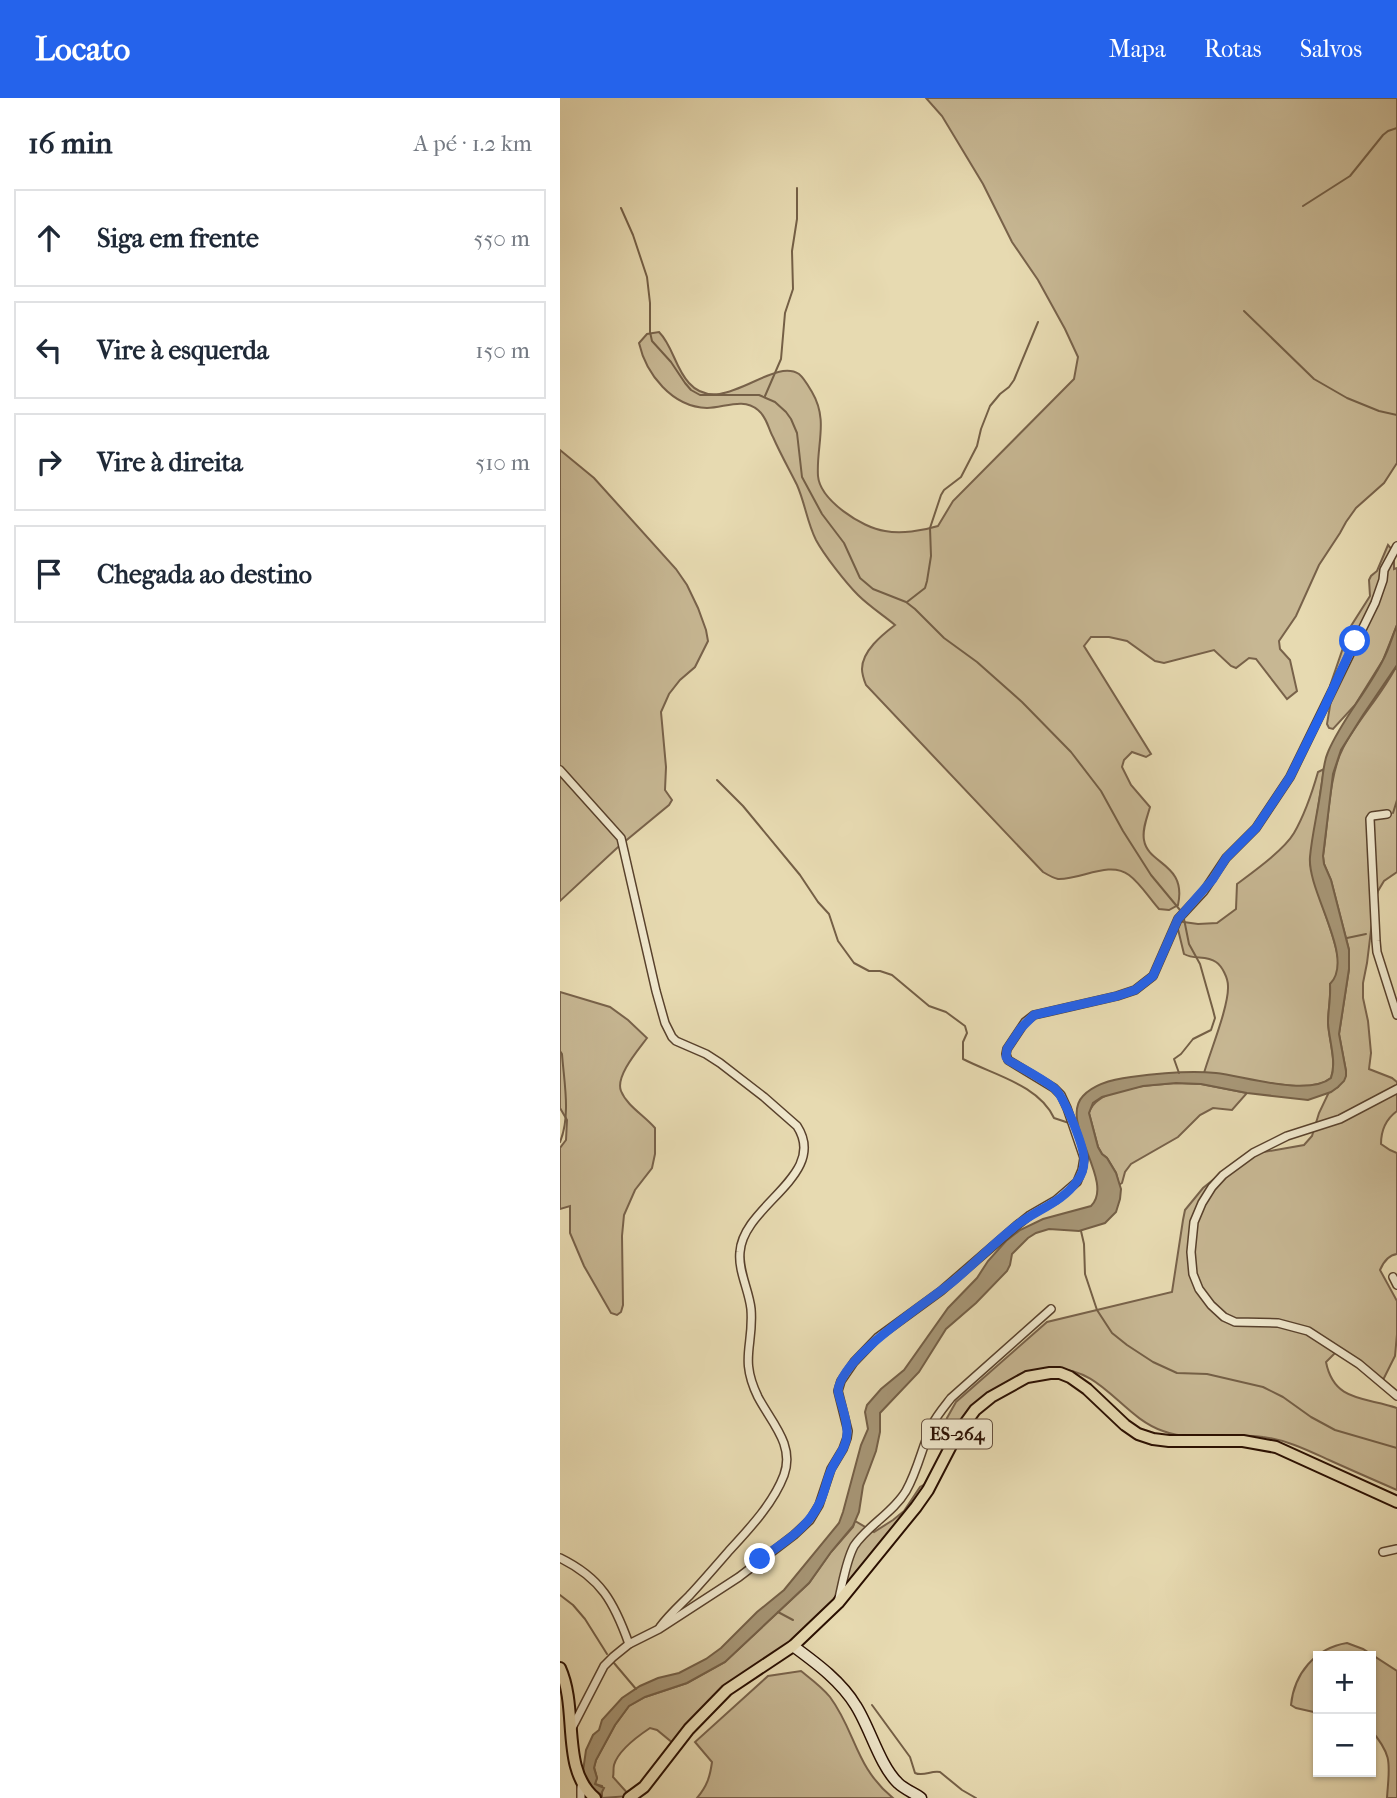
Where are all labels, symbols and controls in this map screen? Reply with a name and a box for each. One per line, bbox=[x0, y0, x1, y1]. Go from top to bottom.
text: Locato bbox=[35, 30, 130, 69]
text: Mapa bbox=[1109, 35, 1166, 63]
text: Rotas bbox=[1204, 35, 1262, 63]
text: Salvos bbox=[1300, 35, 1362, 63]
text: 16 min bbox=[28, 126, 112, 161]
text: A pé · 1.2 km bbox=[413, 130, 532, 157]
icon: ahead bbox=[30, 219, 68, 257]
text: Siga em frente bbox=[97, 223, 259, 254]
text: 550 m bbox=[474, 225, 530, 252]
icon: left bbox=[30, 331, 68, 369]
text: Vire à esquerda bbox=[97, 335, 269, 366]
text: 150 m bbox=[475, 337, 530, 364]
icon: right bbox=[30, 443, 68, 481]
text: Vire à direita bbox=[97, 447, 243, 478]
text: 510 m bbox=[475, 449, 530, 476]
icon: arrive bbox=[30, 555, 68, 593]
text: Chegada ao destino bbox=[97, 559, 312, 590]
route start bbox=[1339, 625, 1370, 656]
road number: ES-264 bbox=[922, 1420, 992, 1448]
route end bbox=[744, 1543, 775, 1574]
map controls bbox=[1313, 1651, 1376, 1777]
button: + bbox=[1313, 1651, 1376, 1714]
button: − bbox=[1313, 1714, 1376, 1777]

